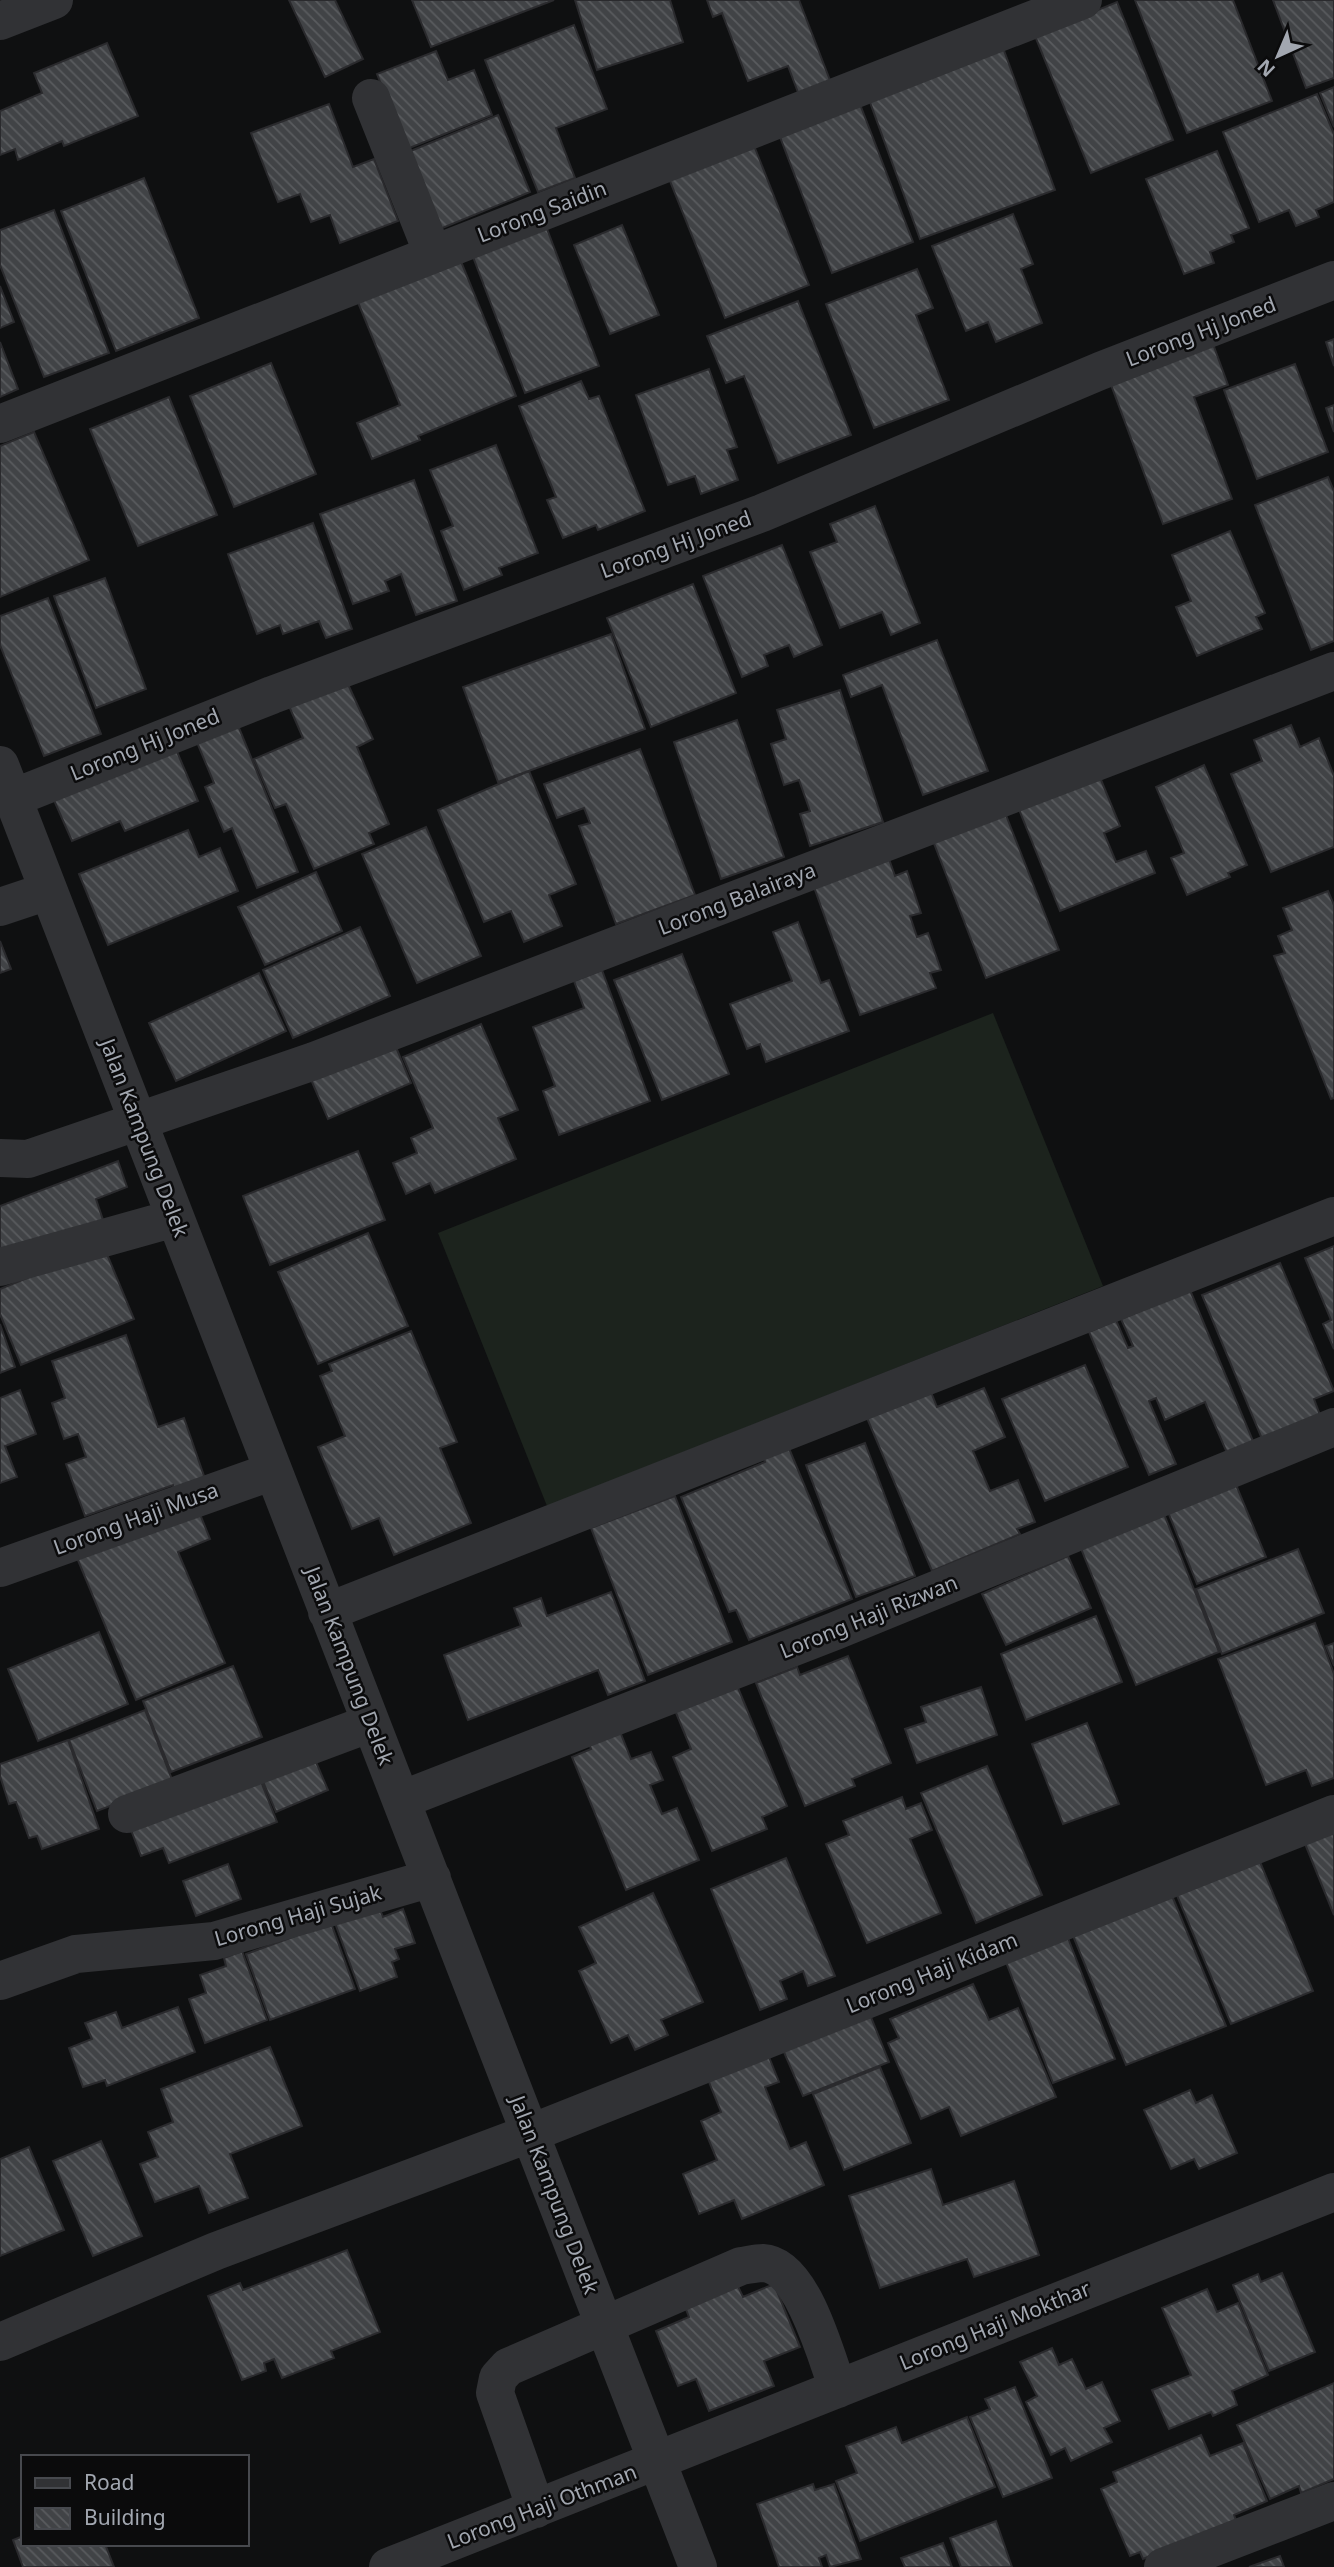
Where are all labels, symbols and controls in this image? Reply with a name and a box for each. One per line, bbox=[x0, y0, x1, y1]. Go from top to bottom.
north arrow bbox=[1243, 21, 1313, 91]
text: N bbox=[1252, 54, 1281, 83]
street label: Lorong Saidin bbox=[473, 174, 610, 249]
street label: Lorong Hj Joned bbox=[1122, 290, 1280, 373]
street label: Lorong Hj Joned bbox=[596, 504, 755, 584]
street label: Lorong Hj Joned bbox=[66, 701, 223, 787]
street label: Lorong Balairaya bbox=[654, 855, 819, 941]
street label: Jalan Kampung Delek bbox=[93, 1033, 196, 1242]
street label: Lorong Haji Musa bbox=[49, 1475, 222, 1561]
street label: Jalan Kampung Delek bbox=[298, 1561, 401, 1770]
street label: Lorong Haji Rizwan bbox=[776, 1568, 962, 1665]
street label: Lorong Haji Sujak bbox=[211, 1878, 385, 1952]
street label: Lorong Haji Kidam bbox=[842, 1925, 1021, 2019]
street label: Jalan Kampung Delek bbox=[503, 2090, 606, 2299]
street label: Lorong Haji Mokthar bbox=[895, 2274, 1095, 2376]
legend bbox=[21, 2455, 248, 2546]
street label: Lorong Haji Othman bbox=[443, 2457, 640, 2555]
text: Road bbox=[84, 2468, 134, 2496]
text: Building bbox=[84, 2503, 166, 2531]

